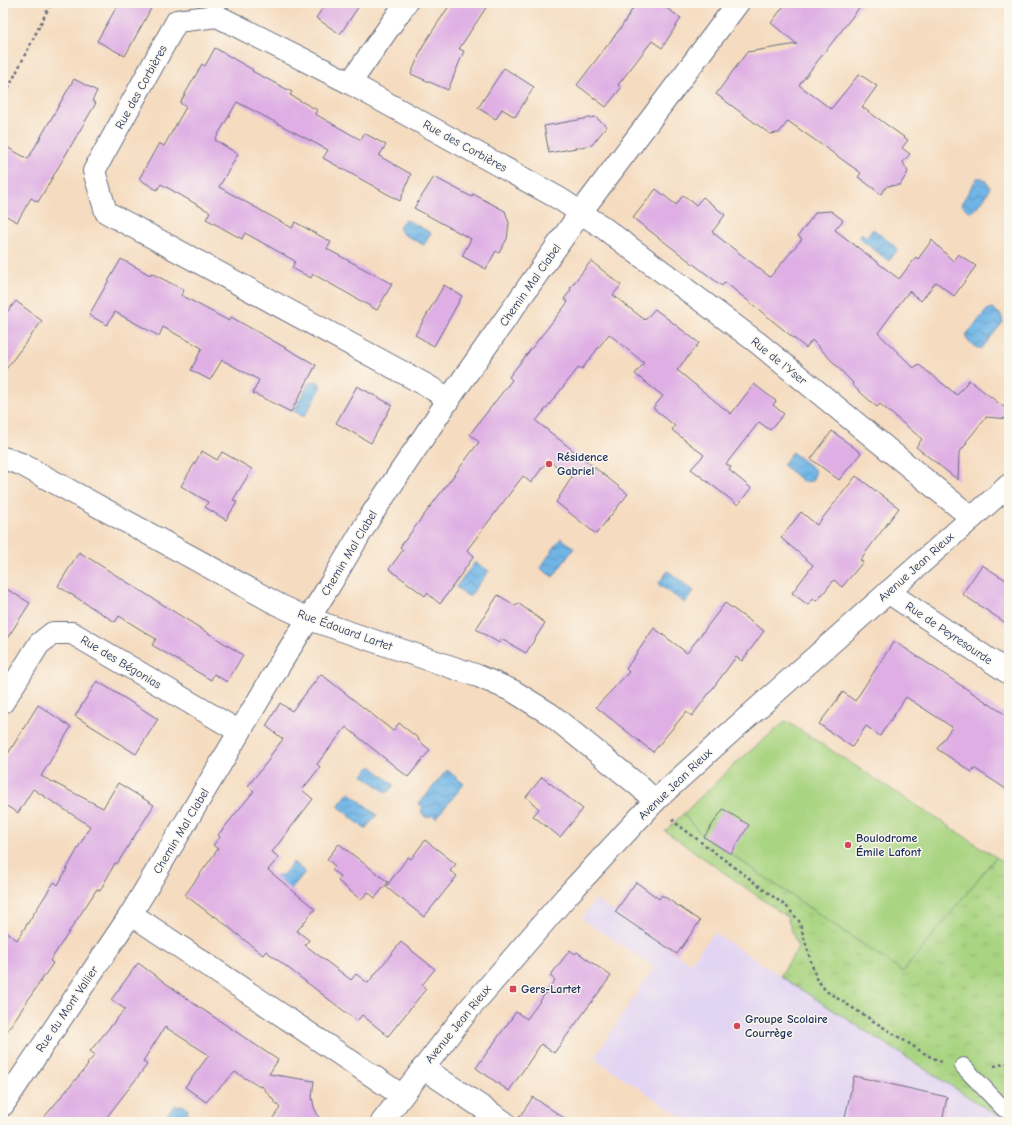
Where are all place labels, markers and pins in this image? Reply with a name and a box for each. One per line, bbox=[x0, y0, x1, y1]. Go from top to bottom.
place label: Résidence Gabriel bbox=[557, 450, 608, 478]
marker: Résidence Gabriel bbox=[544, 459, 554, 469]
place label: Boulodrome Émile Lafont bbox=[856, 831, 922, 859]
marker: Boulodrome Émile Lafont bbox=[843, 840, 853, 850]
place label: Gers-Lartet bbox=[521, 982, 582, 996]
marker: Gers-Lartet bbox=[508, 984, 518, 994]
place label: Groupe Scolaire Courrège bbox=[745, 1012, 828, 1040]
marker: Groupe Scolaire Courrège bbox=[732, 1021, 742, 1031]

